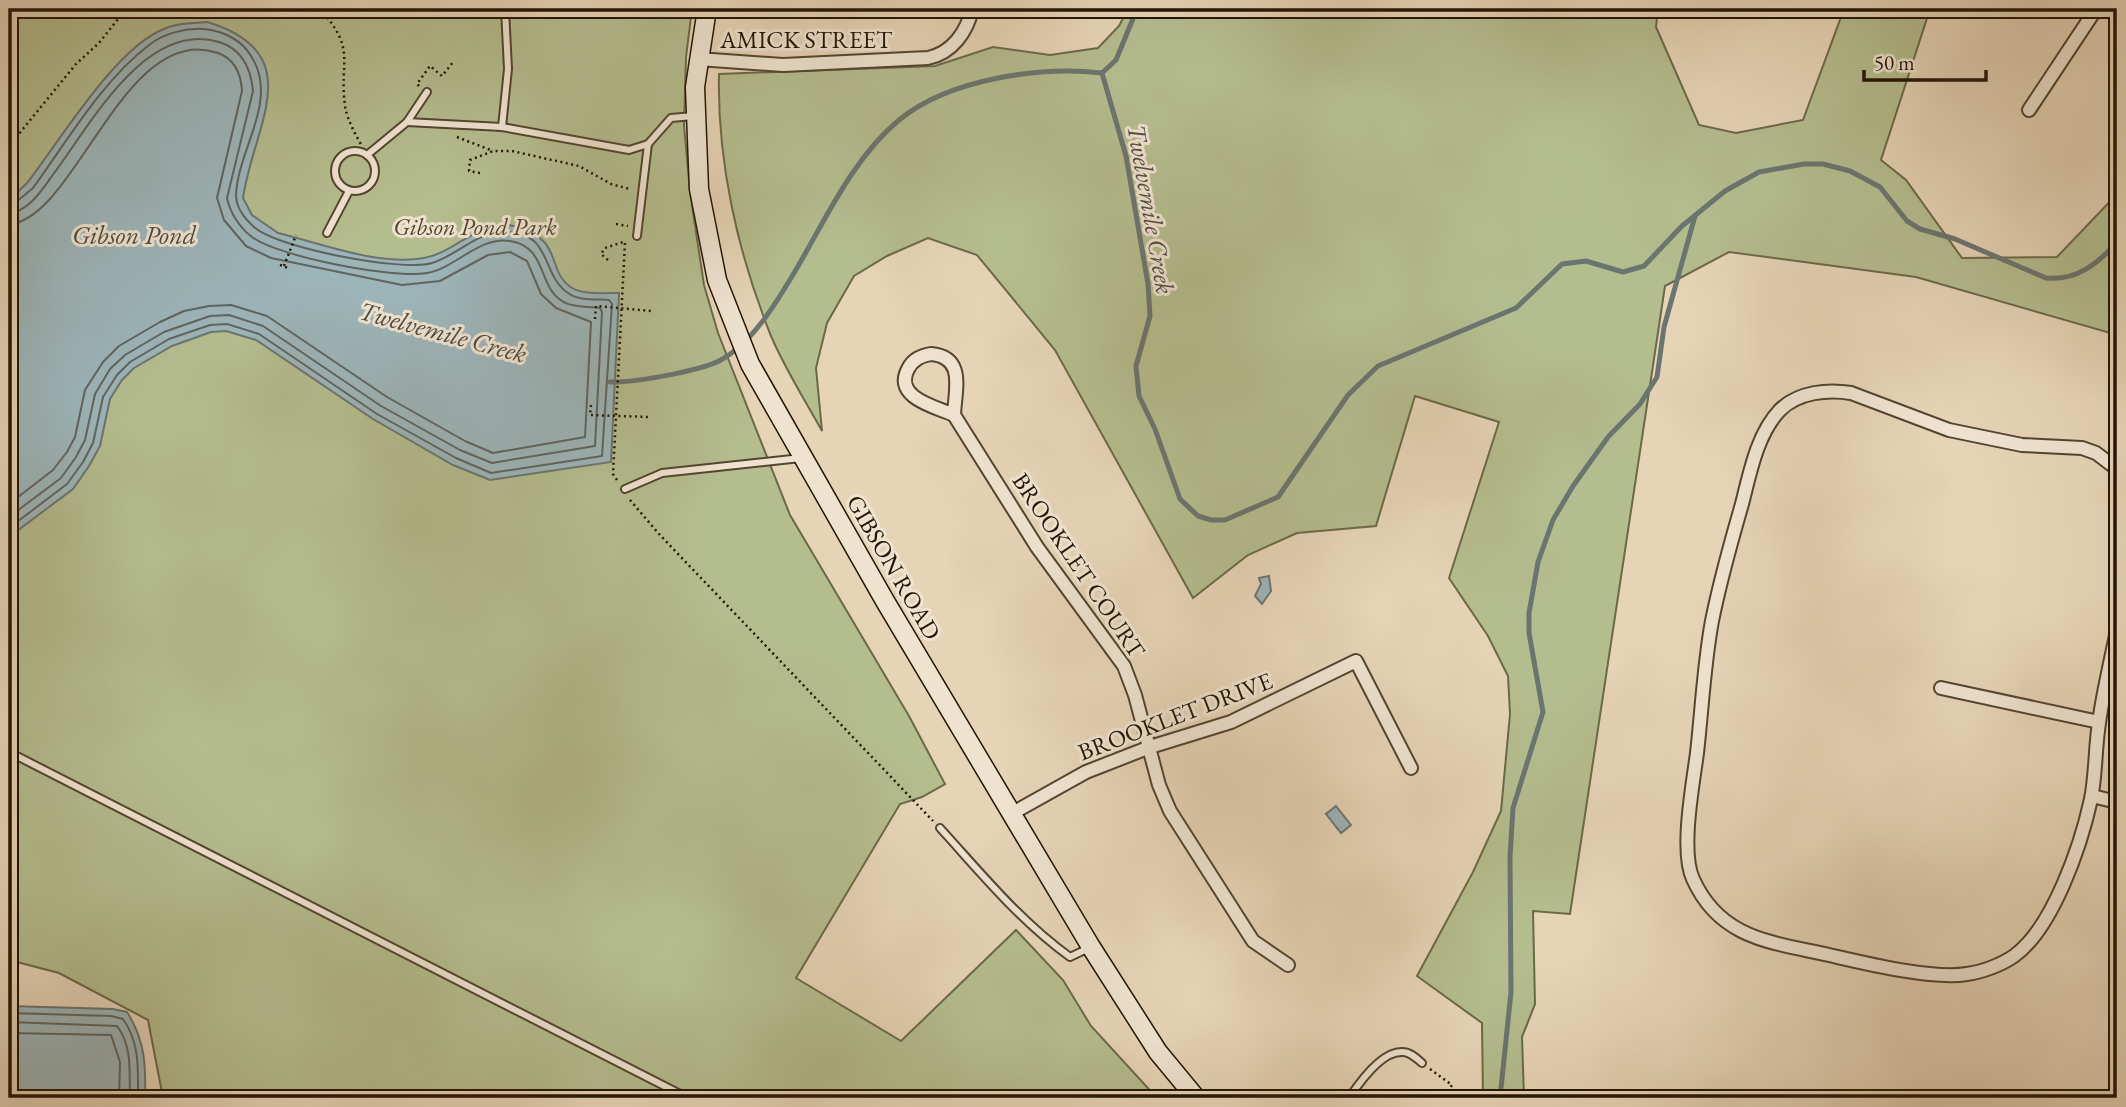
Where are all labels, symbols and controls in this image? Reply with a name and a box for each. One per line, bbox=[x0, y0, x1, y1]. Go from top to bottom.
street label: AMICK STREET bbox=[719, 24, 893, 55]
scale bar bbox=[1864, 38, 1986, 82]
text: 50 m bbox=[1874, 49, 1915, 76]
water label: Twelvemile Creek bbox=[1119, 121, 1183, 297]
park label: Gibson Pond Park bbox=[393, 211, 557, 242]
water label: Gibson Pond bbox=[72, 218, 197, 252]
water label: Twelvemile Creek bbox=[356, 293, 531, 371]
street label: BROOKLET COURT bbox=[1006, 467, 1153, 664]
street label: GIBSON ROAD bbox=[840, 489, 948, 645]
street label: BROOKLET DRIVE bbox=[1073, 665, 1277, 767]

